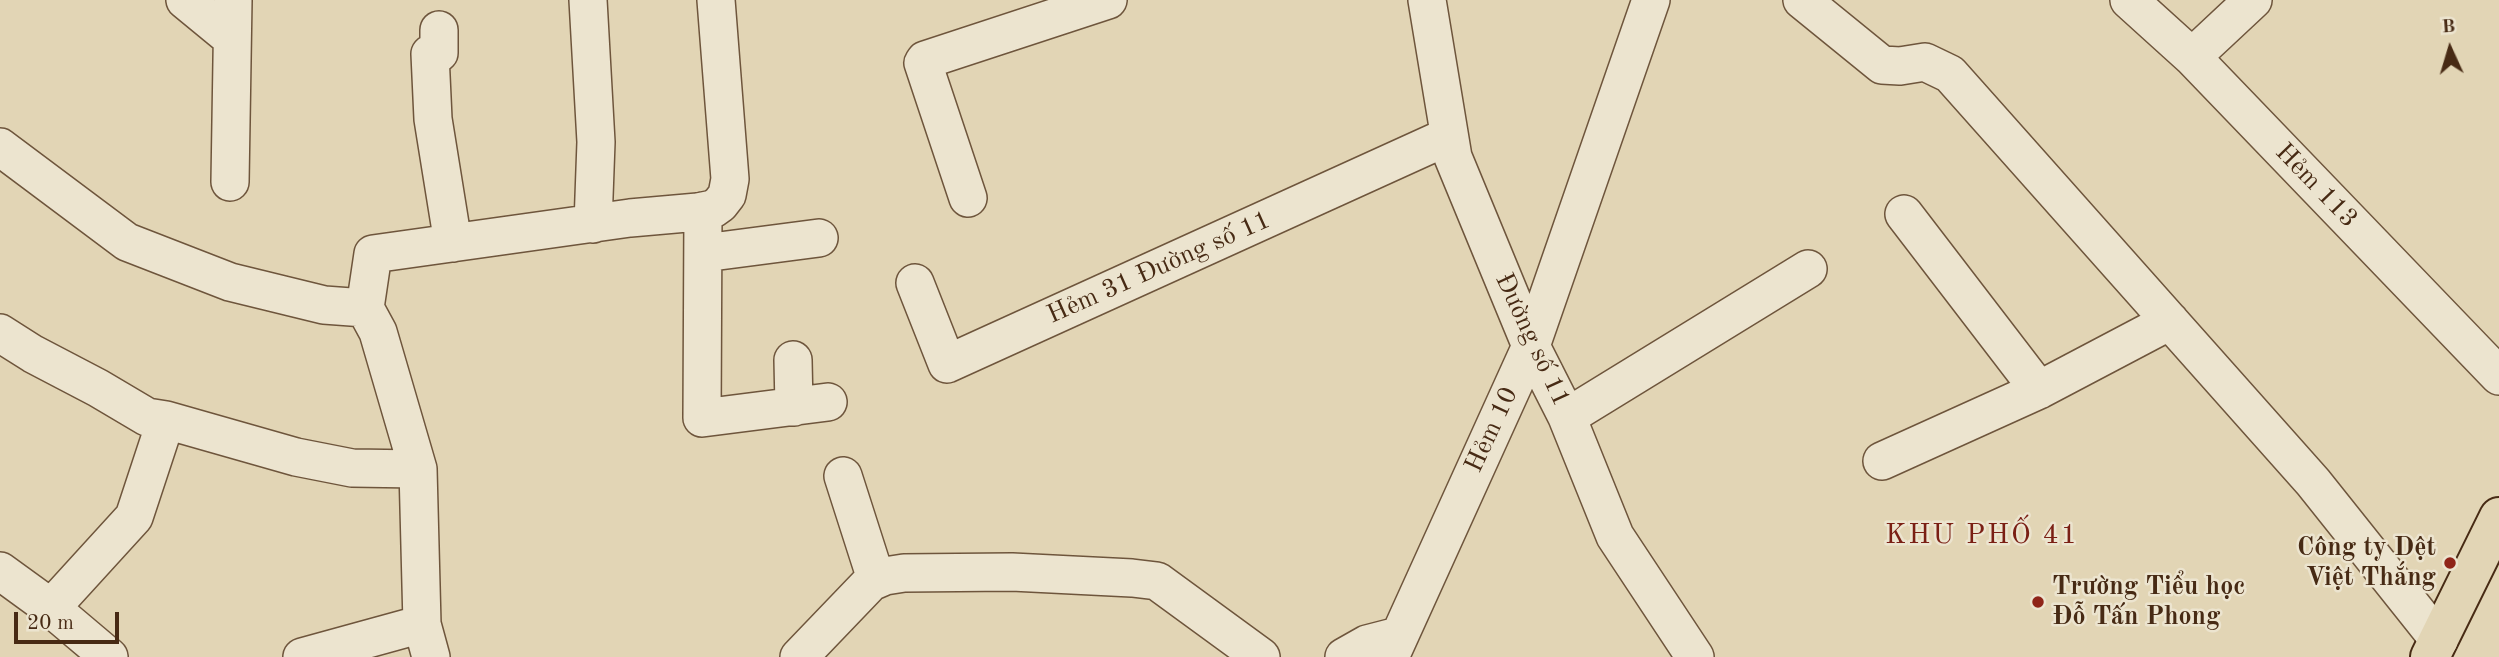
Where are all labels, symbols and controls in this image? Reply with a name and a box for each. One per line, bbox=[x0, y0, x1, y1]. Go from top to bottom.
north arrow bbox=[2415, 14, 2485, 84]
text: B bbox=[2441, 18, 2456, 38]
street label: Hẻm 113 bbox=[2268, 137, 2364, 235]
street label: Hẻm 31 Đường số 11 bbox=[1042, 205, 1276, 331]
street label: Đường số 11 bbox=[1487, 268, 1577, 412]
street label: Hẻm 10 bbox=[1459, 382, 1525, 478]
district label: KHU PHỐ 41 bbox=[1886, 519, 2078, 553]
place label: Công ty Dệt Việt Thắng bbox=[2297, 532, 2436, 594]
marker: Công ty Dệt Việt Thắng bbox=[2442, 555, 2458, 571]
place label: Trường Tiểu học Đỗ Tấn Phong bbox=[2052, 571, 2245, 632]
marker: Trường Tiểu học Đỗ Tấn Phong bbox=[2030, 594, 2046, 610]
scale bar bbox=[18, 598, 122, 642]
text: 20 m bbox=[27, 613, 74, 634]

